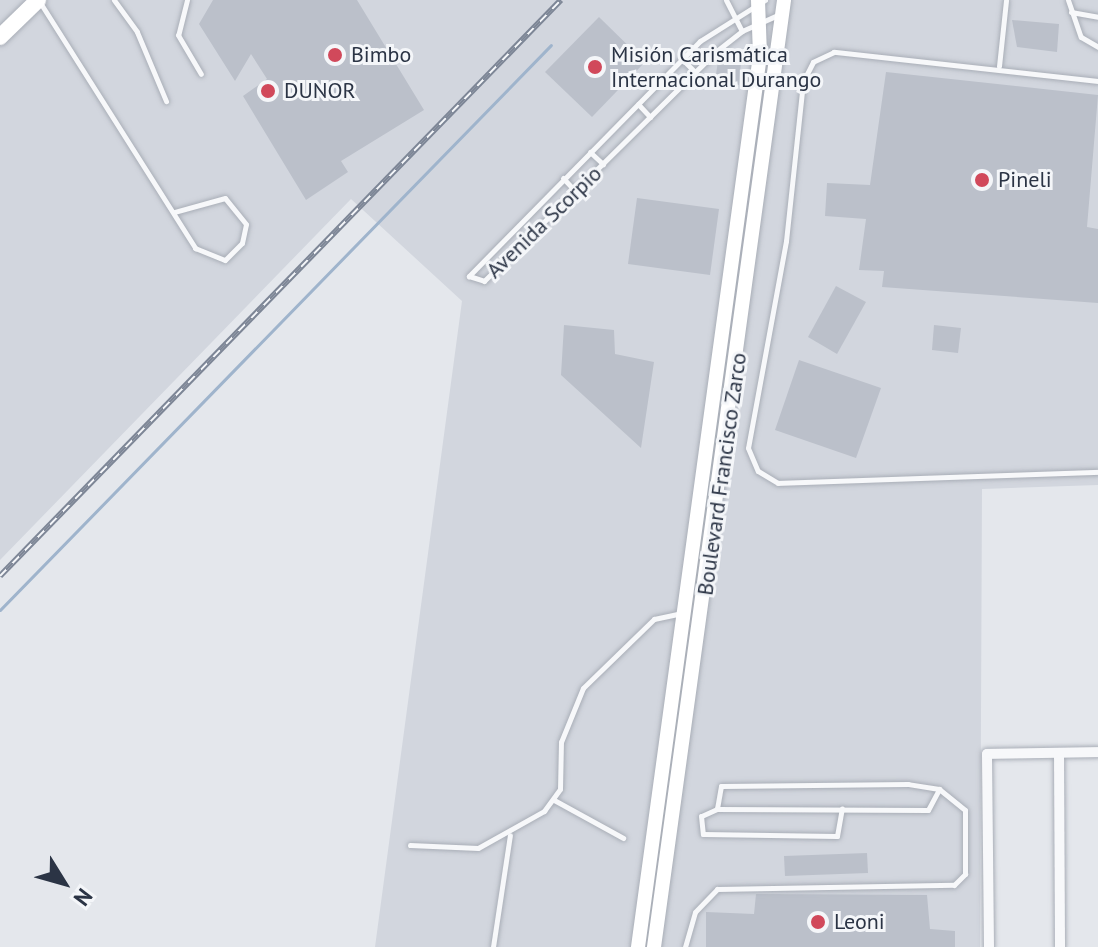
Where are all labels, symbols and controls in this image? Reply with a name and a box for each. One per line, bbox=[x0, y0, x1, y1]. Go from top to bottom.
place label: Misión Carismática Internacional Durango bbox=[611, 41, 821, 92]
place label: Bimbo bbox=[351, 42, 411, 68]
marker: Bimbo bbox=[326, 46, 344, 64]
marker: Misión Carismática Internacional Durango bbox=[586, 58, 604, 76]
place label: DUNOR bbox=[284, 78, 356, 104]
marker: DUNOR bbox=[259, 82, 277, 100]
street label: Avenida Scorpio bbox=[481, 160, 607, 284]
place label: Pineli bbox=[998, 167, 1052, 193]
marker: Pineli bbox=[973, 171, 991, 189]
street label: Boulevard Francisco Zarco bbox=[692, 351, 752, 597]
north arrow bbox=[24, 843, 104, 923]
text: N bbox=[68, 883, 99, 912]
place label: Leoni bbox=[834, 909, 885, 935]
marker: Leoni bbox=[809, 913, 827, 931]

